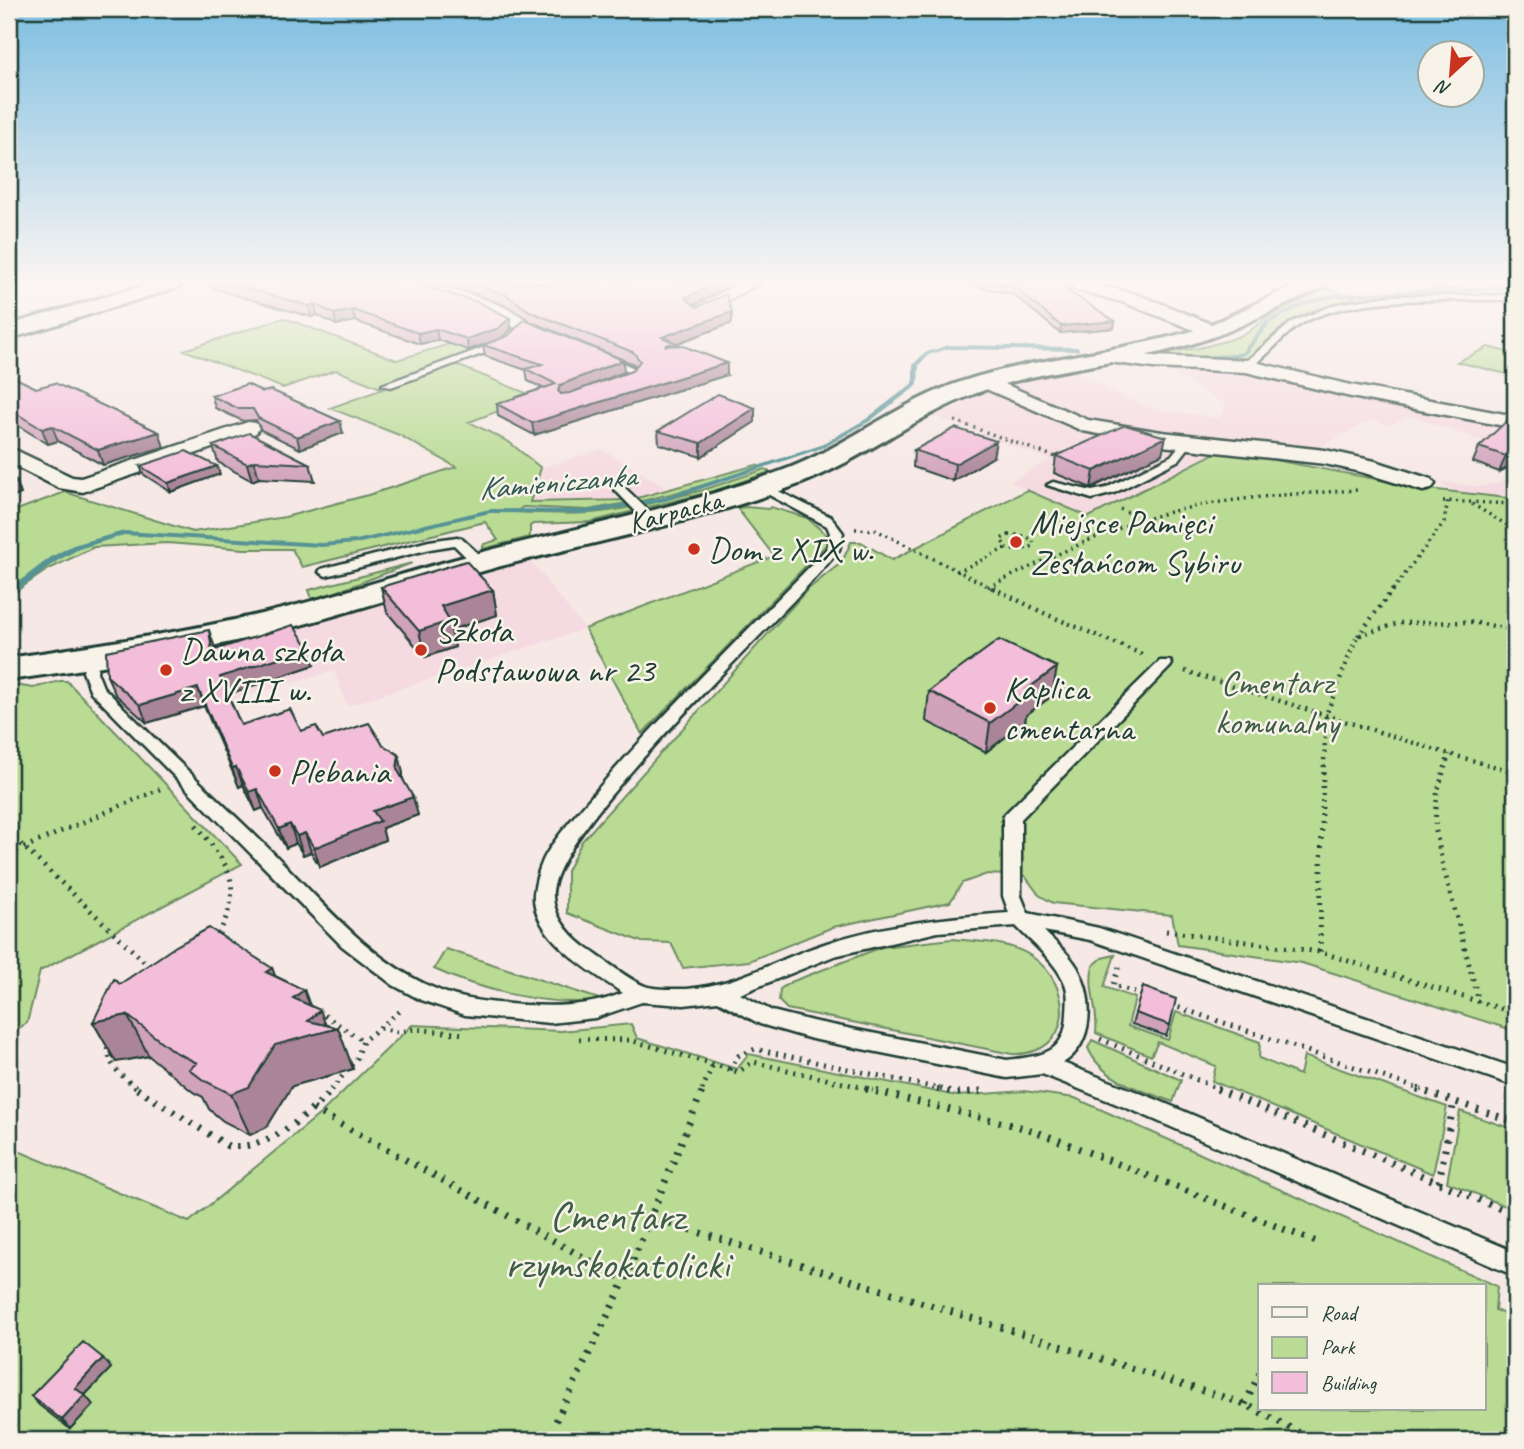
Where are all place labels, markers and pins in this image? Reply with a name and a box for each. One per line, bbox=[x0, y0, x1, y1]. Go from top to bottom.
place label: Miejsce Pamięci Zesłańcom Sybiru bbox=[1030, 500, 1242, 585]
place label: Dom z XIX w. bbox=[708, 527, 874, 572]
marker: Miejsce Pamięci Zesłańcom Sybiru bbox=[1008, 534, 1024, 550]
marker: Dom z XIX w. bbox=[686, 541, 702, 557]
place label: Szkoła Podstawowa nr 23 bbox=[435, 608, 657, 693]
place label: Dawna szkoła z XVIII w. bbox=[180, 628, 345, 713]
marker: Szkoła Podstawowa nr 23 bbox=[413, 642, 429, 658]
marker: Dawna szkoła z XVIII w. bbox=[158, 662, 174, 678]
place label: Kaplica cmentarna bbox=[1004, 666, 1136, 751]
marker: Kaplica cmentarna bbox=[982, 700, 998, 716]
place label: Plebania bbox=[289, 749, 392, 794]
marker: Plebania bbox=[267, 763, 283, 779]

